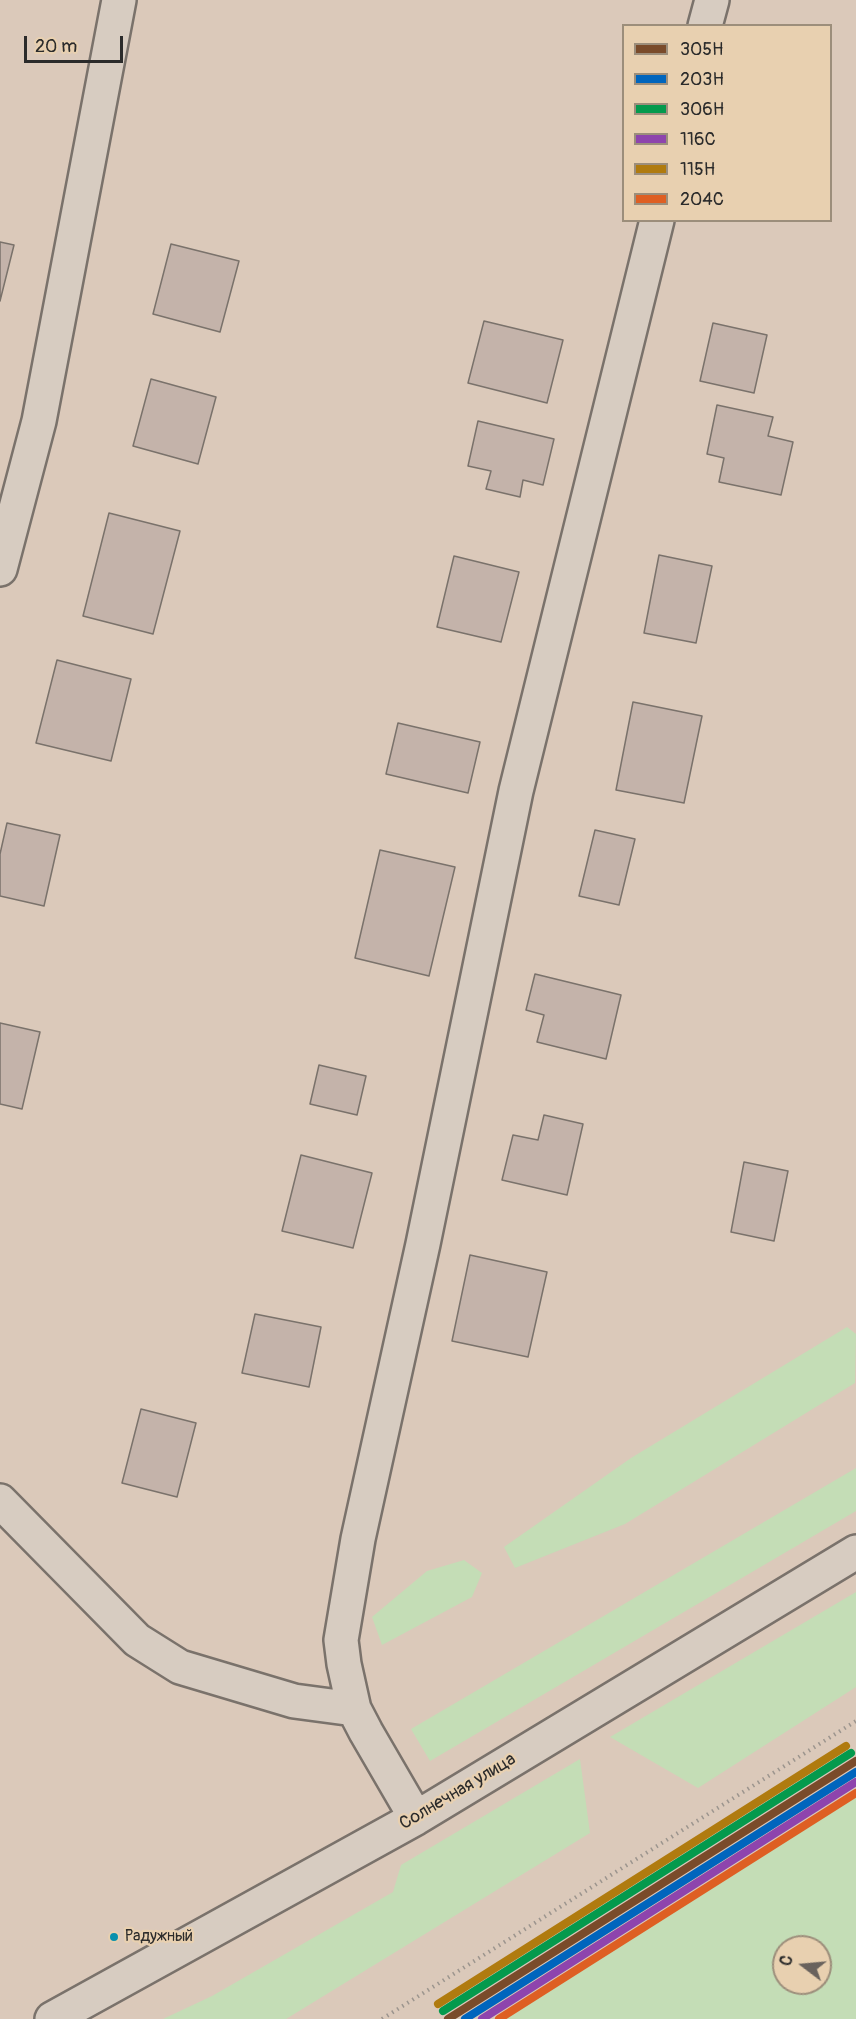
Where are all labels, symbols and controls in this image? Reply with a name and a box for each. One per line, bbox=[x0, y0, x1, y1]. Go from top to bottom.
scale bar bbox=[27, 24, 126, 62]
legend bbox=[622, 24, 832, 222]
text: 20 m bbox=[35, 35, 77, 58]
text: 305Н bbox=[680, 38, 724, 61]
text: 203Н bbox=[680, 68, 724, 91]
text: 306Н bbox=[680, 98, 724, 121]
text: 116С bbox=[680, 128, 716, 151]
text: 115Н bbox=[680, 158, 715, 181]
text: 204С bbox=[680, 188, 724, 211]
street label: Солнечная улица bbox=[396, 1749, 520, 1835]
place label: Радужный bbox=[125, 1927, 193, 1947]
marker: Радужный bbox=[108, 1931, 120, 1943]
north arrow bbox=[772, 1935, 832, 1995]
text: С bbox=[776, 1953, 798, 1968]

